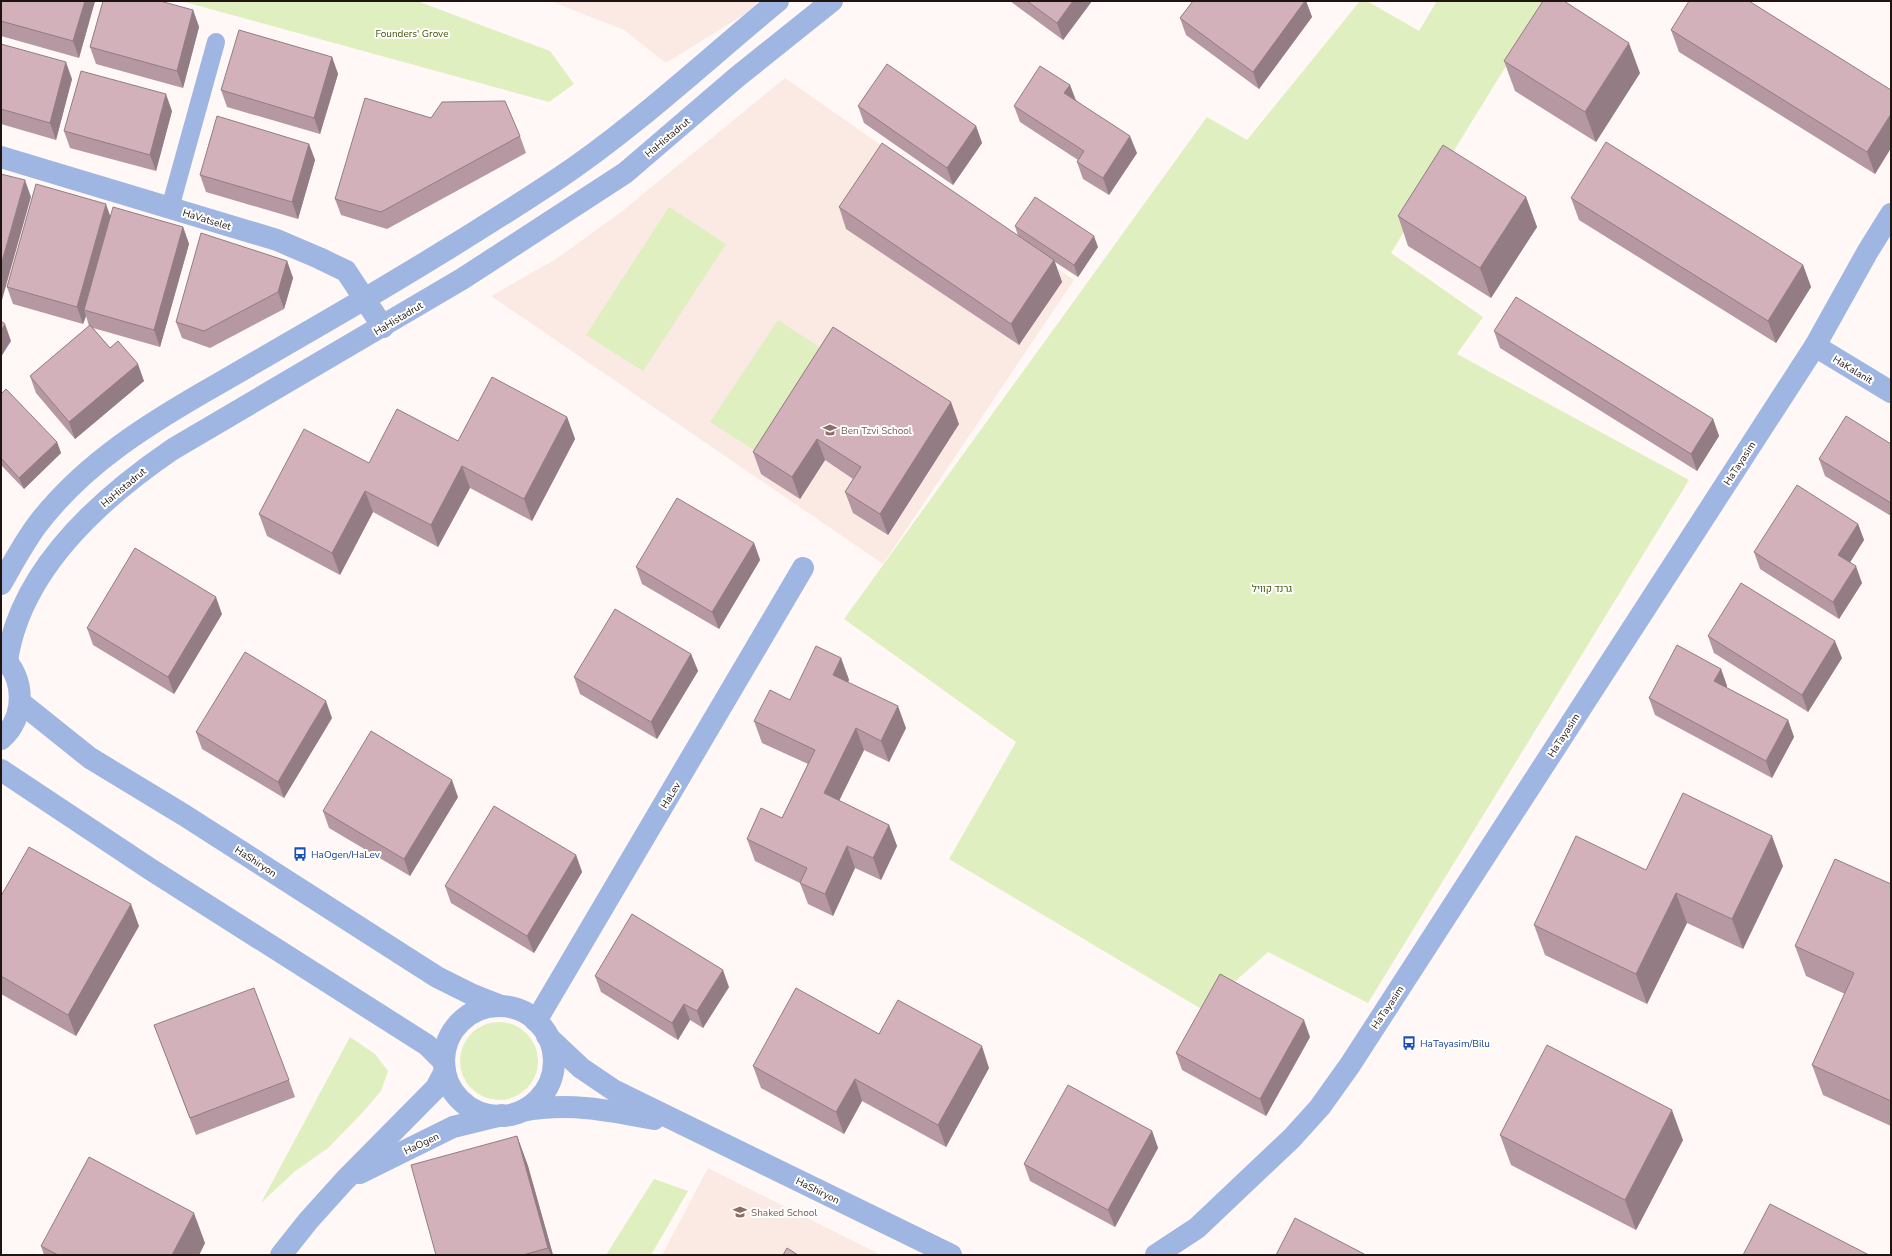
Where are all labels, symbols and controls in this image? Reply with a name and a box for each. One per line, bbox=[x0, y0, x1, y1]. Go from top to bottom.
park label: Founders' Grove bbox=[375, 27, 449, 41]
street label: HaHistadrut bbox=[642, 114, 694, 161]
street label: HaVatselet bbox=[181, 206, 233, 234]
street label: HaHistadrut bbox=[371, 298, 426, 339]
street label: HaKalanit bbox=[1830, 352, 1875, 387]
school or university icon: Ben Tzvi School bbox=[822, 422, 838, 438]
place label: Ben Tzvi School bbox=[841, 424, 912, 438]
street label: HaTayasim bbox=[1721, 439, 1759, 488]
street label: HaHistadrut bbox=[98, 464, 150, 511]
park label: גרנד קוויל bbox=[1252, 582, 1292, 596]
street label: HaTayasim bbox=[1545, 711, 1583, 760]
street label: HaLev bbox=[657, 779, 685, 811]
street label: HaShiryon bbox=[232, 843, 279, 881]
bus stop icon: HaOgen/HaLev bbox=[292, 846, 308, 862]
place label: HaOgen/HaLev bbox=[311, 848, 381, 862]
street label: HaTayasim bbox=[1368, 983, 1407, 1032]
bus stop icon: HaTayasim/Bilu bbox=[1401, 1035, 1417, 1051]
place label: HaTayasim/Bilu bbox=[1420, 1037, 1490, 1051]
street label: HaOgen bbox=[402, 1129, 441, 1158]
street label: HaShiryon bbox=[793, 1174, 842, 1208]
school or university icon: Shaked School bbox=[732, 1204, 748, 1220]
place label: Shaked School bbox=[751, 1206, 817, 1220]

